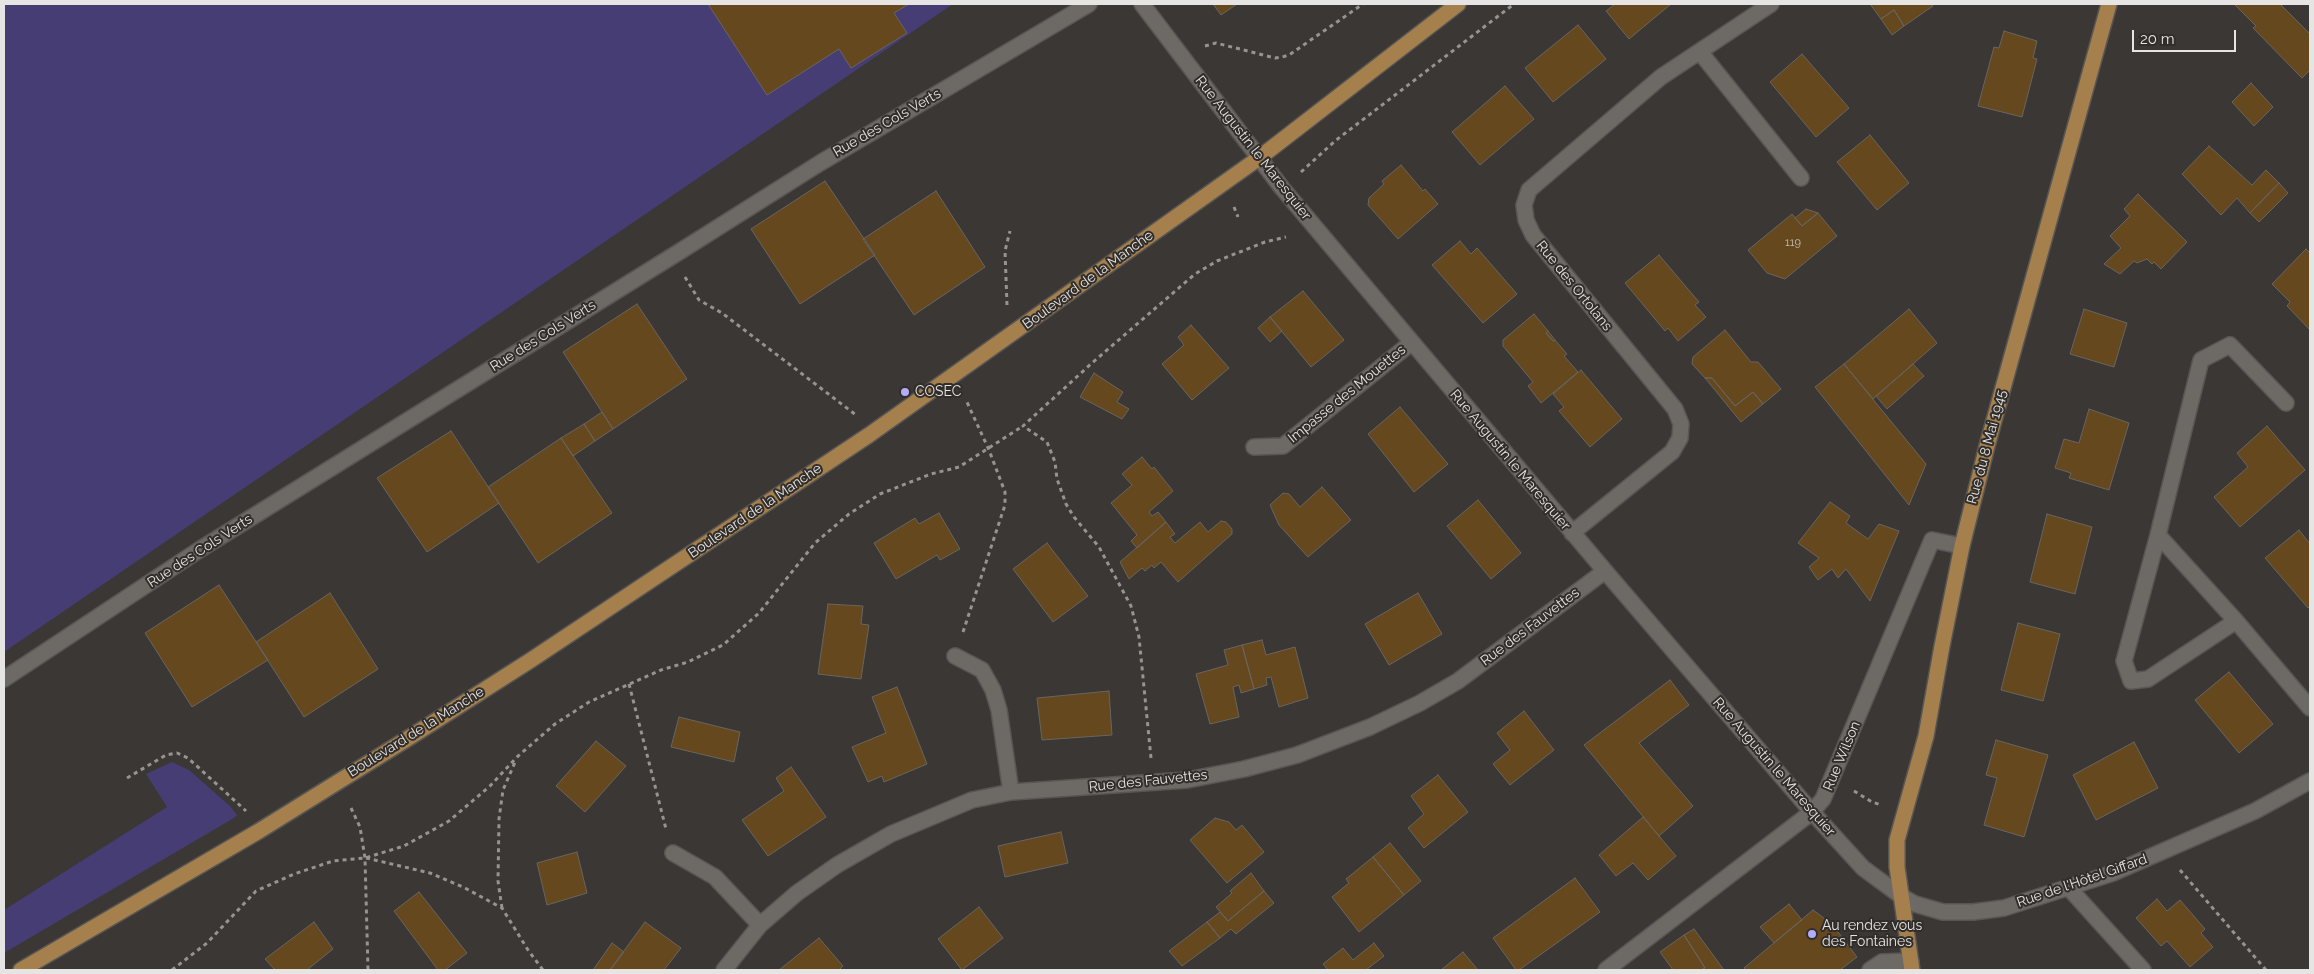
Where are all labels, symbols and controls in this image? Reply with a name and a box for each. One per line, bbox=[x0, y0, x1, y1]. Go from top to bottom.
scale bar bbox=[2134, 20, 2238, 52]
text: 20 m bbox=[2140, 30, 2175, 48]
street label: Rue Augustin le Maresquier bbox=[1192, 73, 1314, 223]
street label: Rue des Cols Verts bbox=[830, 85, 944, 161]
street label: Boulevard de la Manche bbox=[1019, 227, 1157, 333]
house number: 119 bbox=[1785, 236, 1801, 250]
street label: Rue des Ortolans bbox=[1533, 238, 1615, 334]
street label: Rue des Cols Verts bbox=[487, 297, 599, 375]
street label: Impasse des Mouettes bbox=[1285, 341, 1409, 447]
place label: COSEC bbox=[915, 384, 961, 400]
marker: COSEC bbox=[899, 386, 911, 398]
street label: Rue Augustin le Maresquier bbox=[1446, 386, 1574, 534]
street label: Rue du 8 Mai 1945 bbox=[1964, 388, 2010, 506]
street label: Boulevard de la Manche bbox=[685, 460, 825, 562]
street label: Rue des Cols Verts bbox=[144, 511, 256, 591]
street label: Rue des Fauvettes bbox=[1477, 584, 1583, 670]
street label: Boulevard de la Manche bbox=[345, 683, 487, 781]
street label: Rue Augustin le Maresquier bbox=[1709, 694, 1839, 840]
street label: Rue Wilson bbox=[1820, 719, 1864, 793]
street label: Rue des Fauvettes bbox=[1088, 766, 1208, 796]
street label: Rue de l'Hôtel Giffard bbox=[2015, 851, 2149, 911]
place label: Au rendez vous des Fontaines bbox=[1822, 918, 1922, 950]
marker: Au rendez vous des Fontaines bbox=[1806, 928, 1818, 940]

